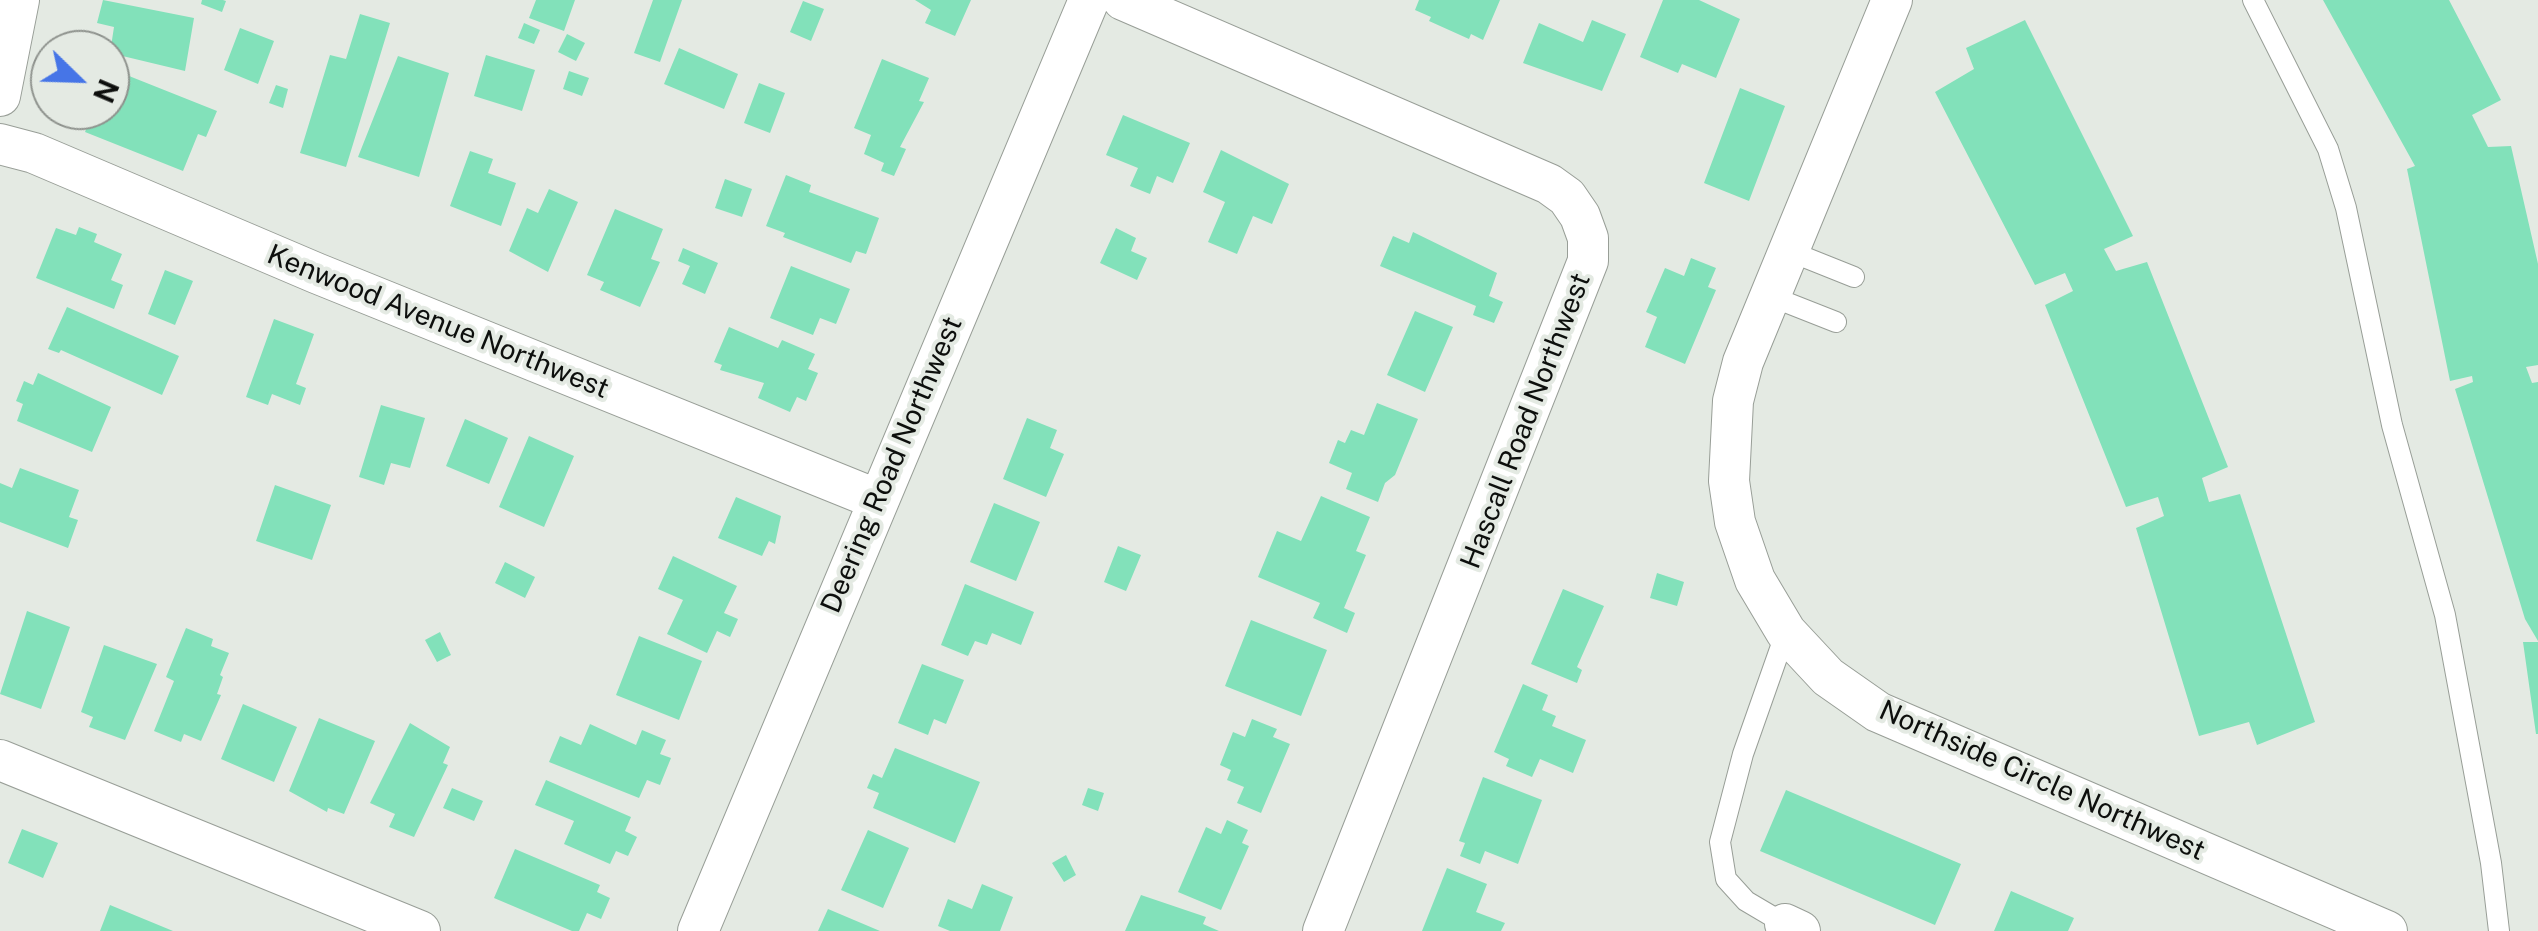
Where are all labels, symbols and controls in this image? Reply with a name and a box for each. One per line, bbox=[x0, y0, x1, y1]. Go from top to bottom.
north arrow bbox=[30, 30, 130, 130]
text: N bbox=[87, 75, 126, 108]
street label: Kenwood Avenue Northwest bbox=[262, 238, 614, 406]
street label: Hascall Road Northwest bbox=[1454, 269, 1598, 573]
street label: Deering Road Northwest bbox=[814, 312, 970, 618]
street label: Northside Circle Northwest bbox=[1874, 694, 2210, 868]

